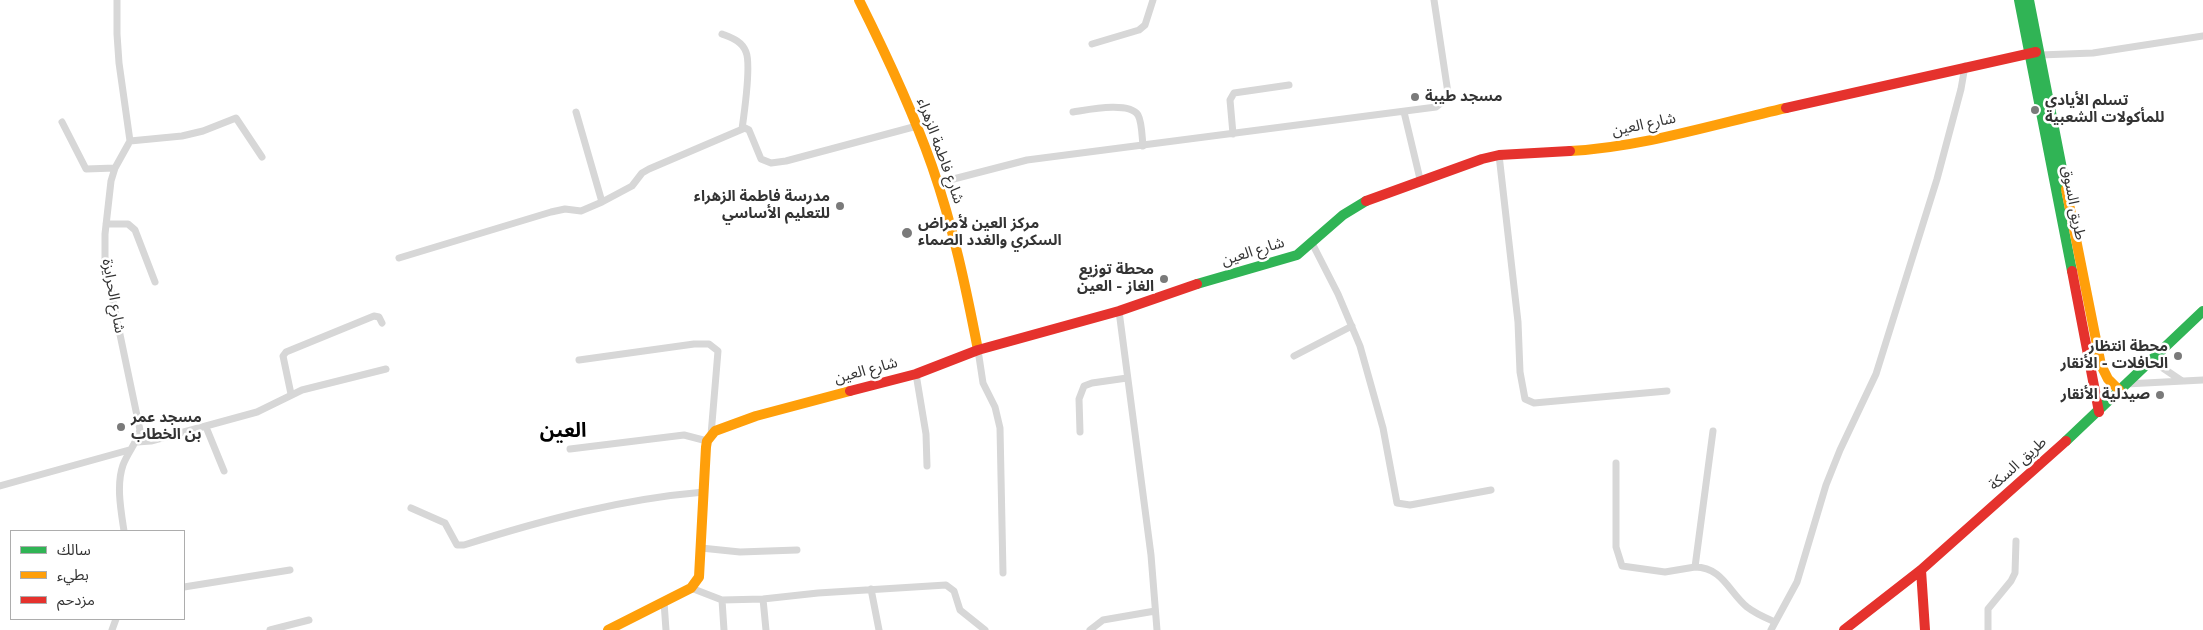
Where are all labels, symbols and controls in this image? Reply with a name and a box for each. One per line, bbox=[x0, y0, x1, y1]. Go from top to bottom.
place label: مسجد طيبة bbox=[1425, 88, 1502, 106]
marker: مسجد طيبة bbox=[1409, 91, 1421, 103]
place label: تسلم الأيادي للمأكولات الشعبية bbox=[2045, 92, 2164, 127]
street label: شارع فاطمة الزهراء bbox=[913, 96, 967, 206]
marker: تسلم الأيادي للمأكولات الشعبية bbox=[2029, 104, 2041, 116]
street label: شارع العين bbox=[1610, 109, 1678, 141]
street label: طريق السوق bbox=[2057, 164, 2089, 242]
place label: مدرسة فاطمة الزهراء للتعليم الأساسي bbox=[694, 188, 830, 223]
marker: مدرسة فاطمة الزهراء للتعليم الأساسي bbox=[834, 200, 846, 212]
place label: مركز العين لأمراض السكري والغدد الصماء bbox=[918, 215, 1062, 250]
marker: مركز العين لأمراض السكري والغدد الصماء bbox=[900, 226, 914, 240]
street label: شارع العين bbox=[1219, 234, 1287, 270]
street label: شارع الحرايزة bbox=[98, 257, 128, 335]
place label: محطة توزيع الغاز - العين bbox=[1077, 261, 1154, 296]
marker: محطة توزيع الغاز - العين bbox=[1158, 273, 1170, 285]
place label: محطة انتظار الحافلات - الأنقار bbox=[2060, 338, 2168, 373]
marker: محطة انتظار الحافلات - الأنقار bbox=[2172, 350, 2184, 362]
street label: شارع العين bbox=[832, 354, 900, 388]
place label: صيدلية الأنقار bbox=[2061, 386, 2150, 404]
marker: صيدلية الأنقار bbox=[2154, 389, 2166, 401]
place label: مسجد عمر بن الخطاب bbox=[131, 409, 202, 444]
district label: العين bbox=[540, 420, 586, 444]
marker: مسجد عمر بن الخطاب bbox=[115, 421, 127, 433]
street label: طريق السكة bbox=[1986, 433, 2050, 495]
legend bbox=[10, 530, 185, 620]
text: سالك bbox=[57, 540, 91, 559]
text: بطيء bbox=[57, 565, 89, 584]
text: مزدحم bbox=[57, 590, 95, 609]

